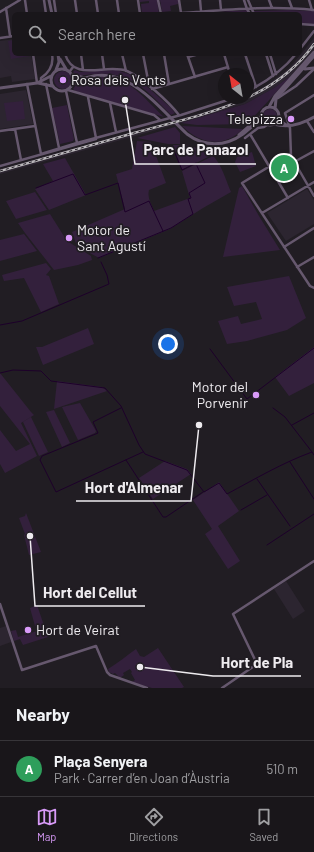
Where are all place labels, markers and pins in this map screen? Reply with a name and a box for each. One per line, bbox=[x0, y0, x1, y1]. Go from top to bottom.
place label: Rosa dels Vents bbox=[71, 71, 166, 88]
marker: Rosa dels Vents bbox=[58, 75, 68, 85]
place label: Telepizza bbox=[227, 110, 283, 127]
marker: Telepizza bbox=[286, 114, 296, 124]
callout: Parc de Panazol bbox=[135, 137, 256, 164]
pin: A bbox=[271, 153, 297, 183]
place label: Motor de Sant Agustí bbox=[77, 221, 146, 254]
marker: Motor de Sant Agustí bbox=[64, 233, 74, 243]
place label: Motor del Porvenir bbox=[192, 378, 248, 411]
marker: Motor del Porvenir bbox=[251, 390, 261, 400]
callout: Hort d'Almenar bbox=[76, 474, 191, 501]
callout: Hort del Cellut bbox=[35, 579, 145, 606]
place label: Hort de Veirat bbox=[36, 621, 120, 638]
marker: Hort de Veirat bbox=[23, 625, 33, 635]
callout: Hort de Pla bbox=[213, 649, 301, 676]

